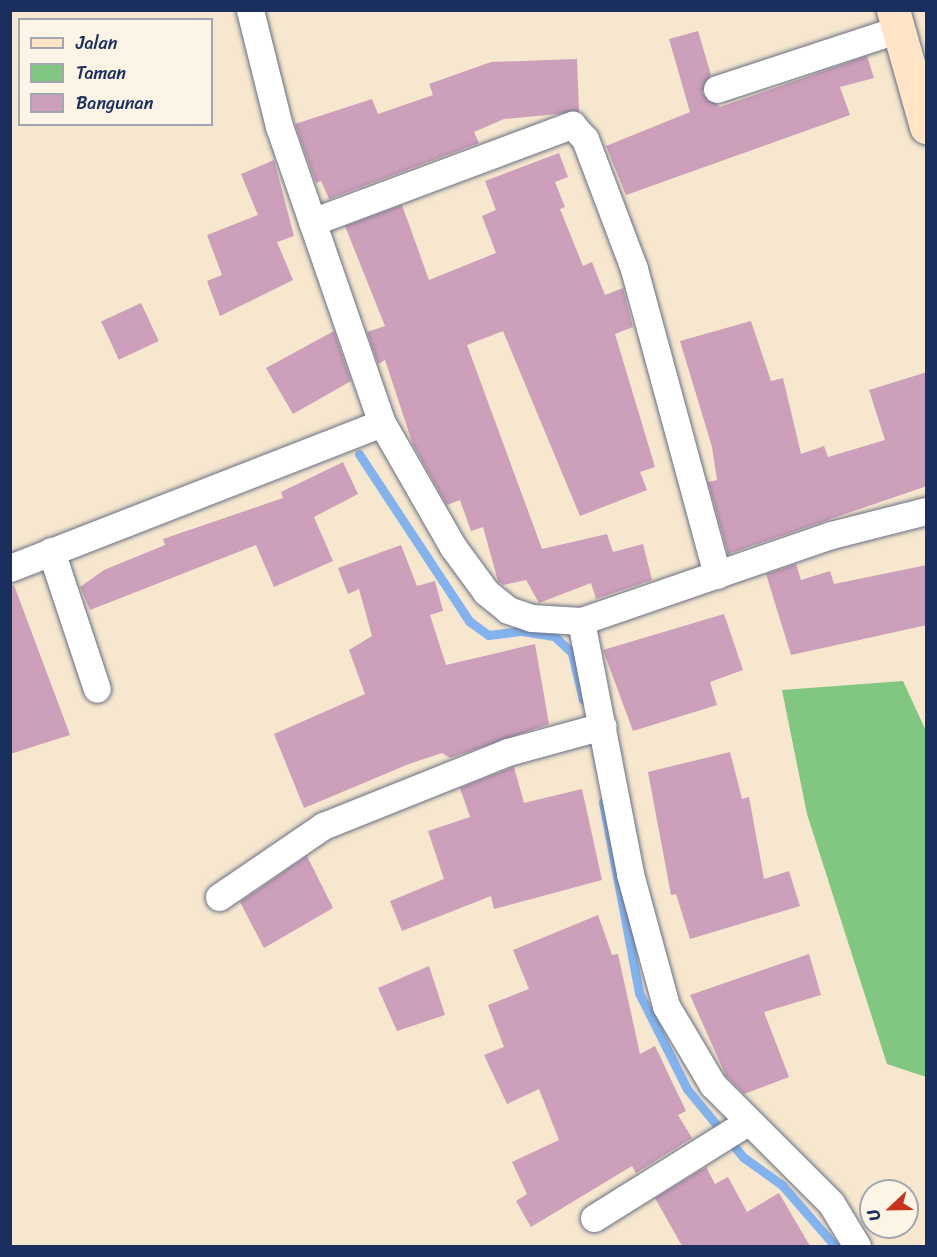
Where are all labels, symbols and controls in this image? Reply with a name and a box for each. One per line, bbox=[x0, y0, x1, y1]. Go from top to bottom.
legend bbox=[18, 18, 213, 126]
text: Jalan bbox=[76, 27, 117, 59]
text: Taman bbox=[76, 57, 126, 89]
text: Bangunan bbox=[76, 87, 153, 119]
north arrow bbox=[859, 1179, 919, 1239]
text: U bbox=[858, 1205, 889, 1226]

